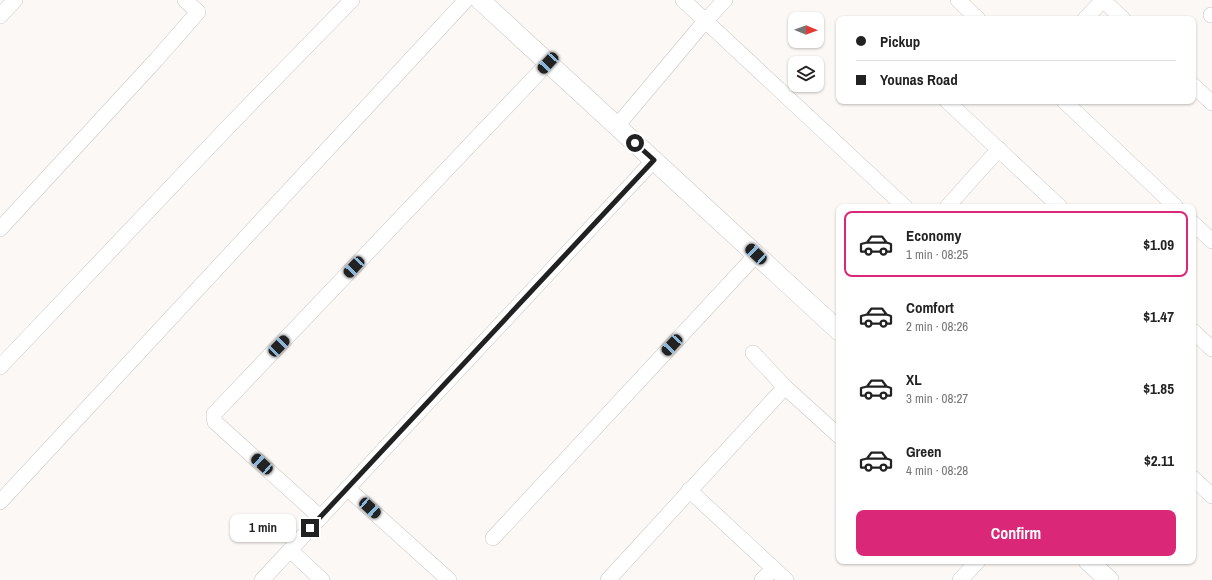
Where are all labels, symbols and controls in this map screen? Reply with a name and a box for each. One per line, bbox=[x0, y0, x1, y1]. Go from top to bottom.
north arrow bbox=[788, 12, 824, 48]
map controls bbox=[788, 12, 824, 92]
text: Pickup bbox=[880, 31, 920, 52]
car bbox=[535, 50, 561, 76]
button: layers bbox=[788, 56, 824, 92]
text: Younas Road bbox=[880, 69, 958, 90]
route start bbox=[626, 134, 644, 152]
text: Economy bbox=[906, 225, 961, 246]
icon: car bbox=[858, 226, 894, 262]
text: $1.09 bbox=[1143, 234, 1174, 255]
car bbox=[743, 241, 769, 267]
text: 1 min · 08:25 bbox=[906, 246, 968, 263]
car bbox=[341, 254, 367, 280]
text: Comfort bbox=[906, 297, 954, 318]
icon: car bbox=[858, 298, 894, 334]
text: $1.47 bbox=[1143, 306, 1174, 327]
text: 2 min · 08:26 bbox=[906, 318, 968, 335]
car bbox=[659, 332, 685, 358]
car bbox=[266, 333, 292, 359]
text: XL bbox=[906, 369, 922, 390]
icon: car bbox=[858, 370, 894, 406]
text: $1.85 bbox=[1143, 378, 1174, 399]
text: 3 min · 08:27 bbox=[906, 390, 968, 407]
text: Green bbox=[906, 441, 942, 462]
icon: car bbox=[858, 442, 894, 478]
text: $2.11 bbox=[1144, 450, 1174, 471]
car bbox=[249, 452, 275, 476]
text: 4 min · 08:28 bbox=[906, 462, 968, 479]
car bbox=[357, 496, 383, 520]
button: Confirm bbox=[856, 510, 1176, 556]
callout: 1 min bbox=[230, 514, 296, 542]
text: 1 min bbox=[249, 519, 277, 536]
route end bbox=[301, 519, 319, 537]

